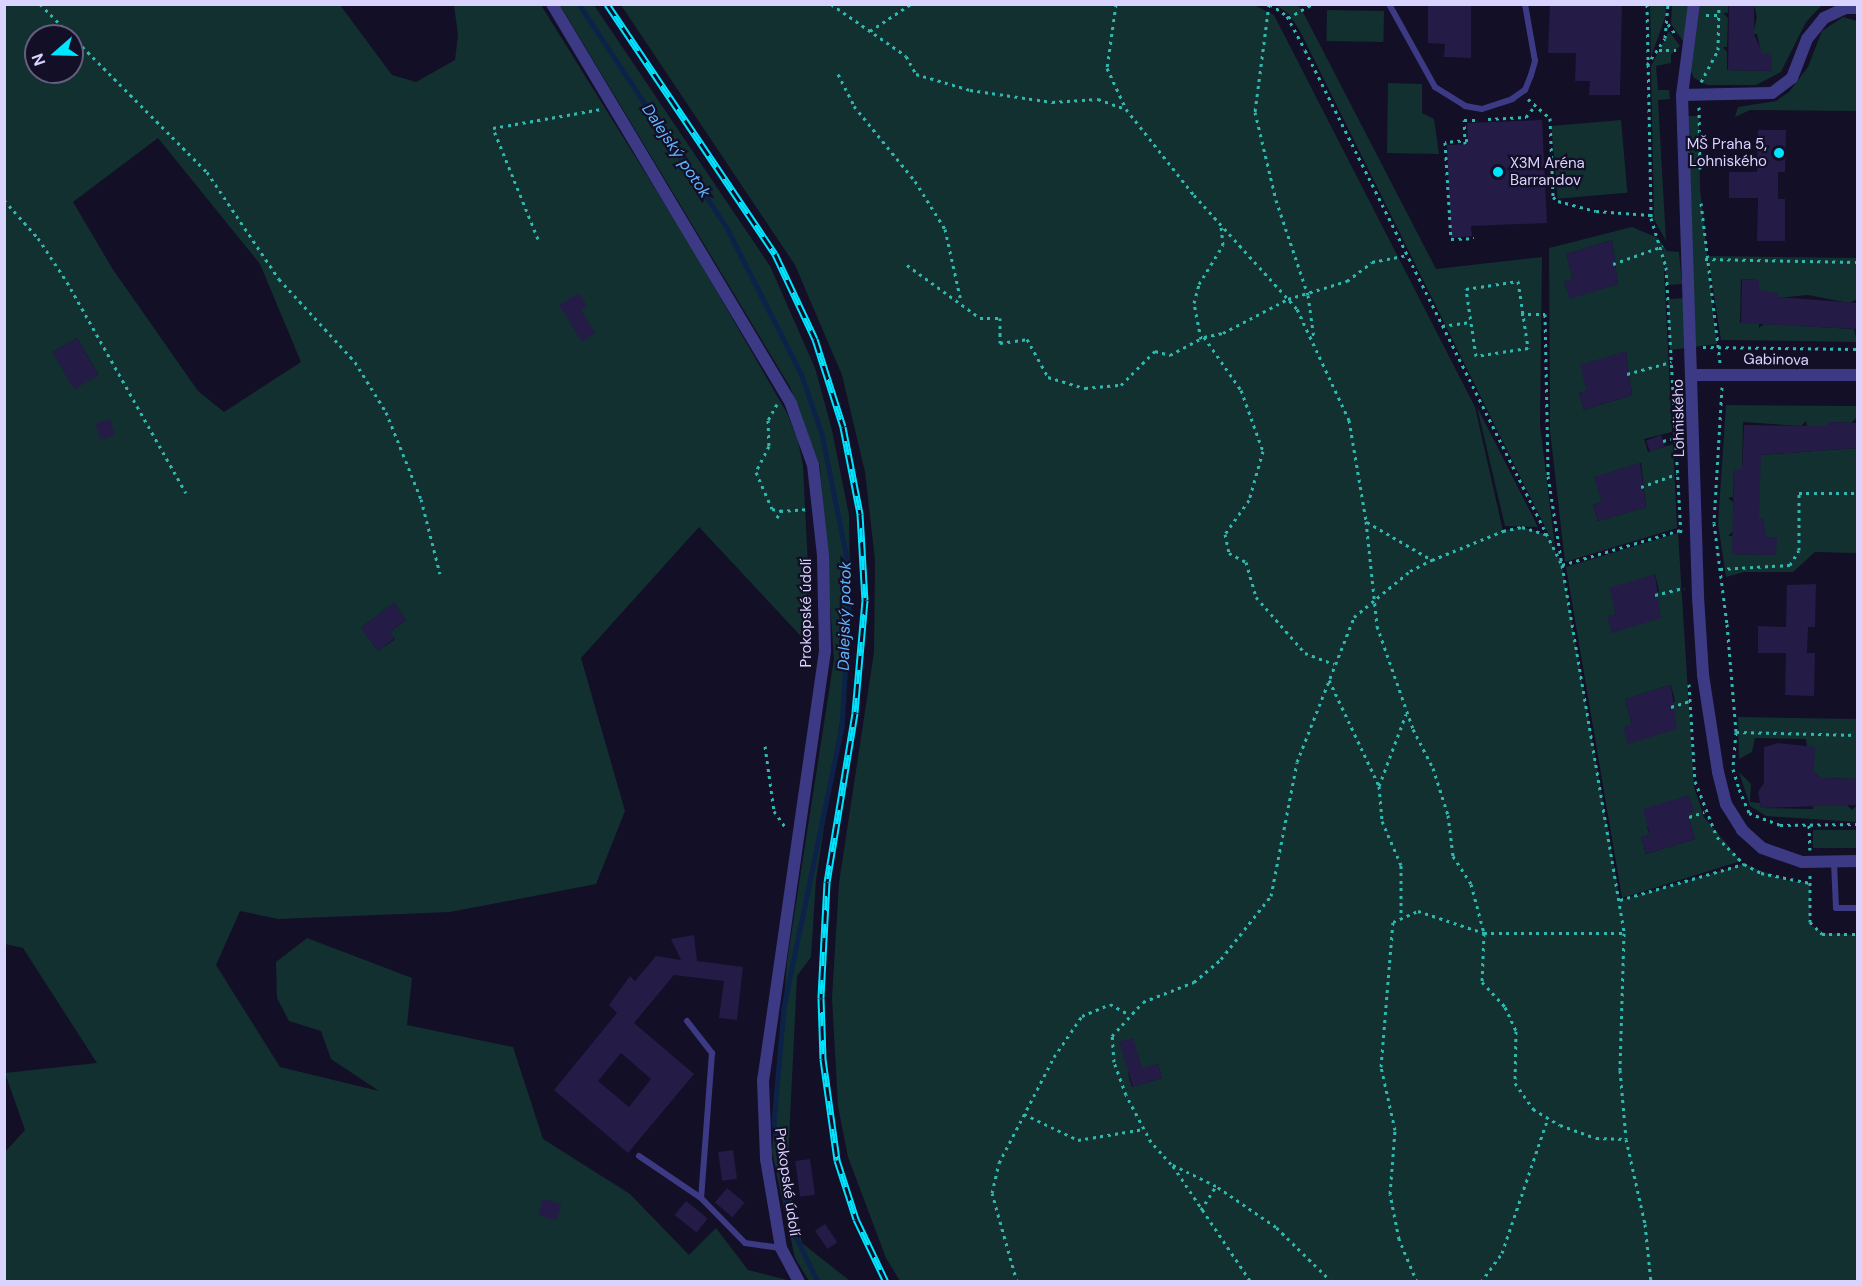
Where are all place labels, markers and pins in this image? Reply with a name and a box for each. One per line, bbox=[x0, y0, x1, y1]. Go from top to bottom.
place label: MŠ Praha 5, Lohniského bbox=[1687, 135, 1767, 170]
marker: MŠ Praha 5, Lohniského bbox=[1772, 146, 1786, 160]
place label: X3M Aréna Barrandov bbox=[1510, 154, 1585, 189]
marker: X3M Aréna Barrandov bbox=[1491, 165, 1505, 179]

